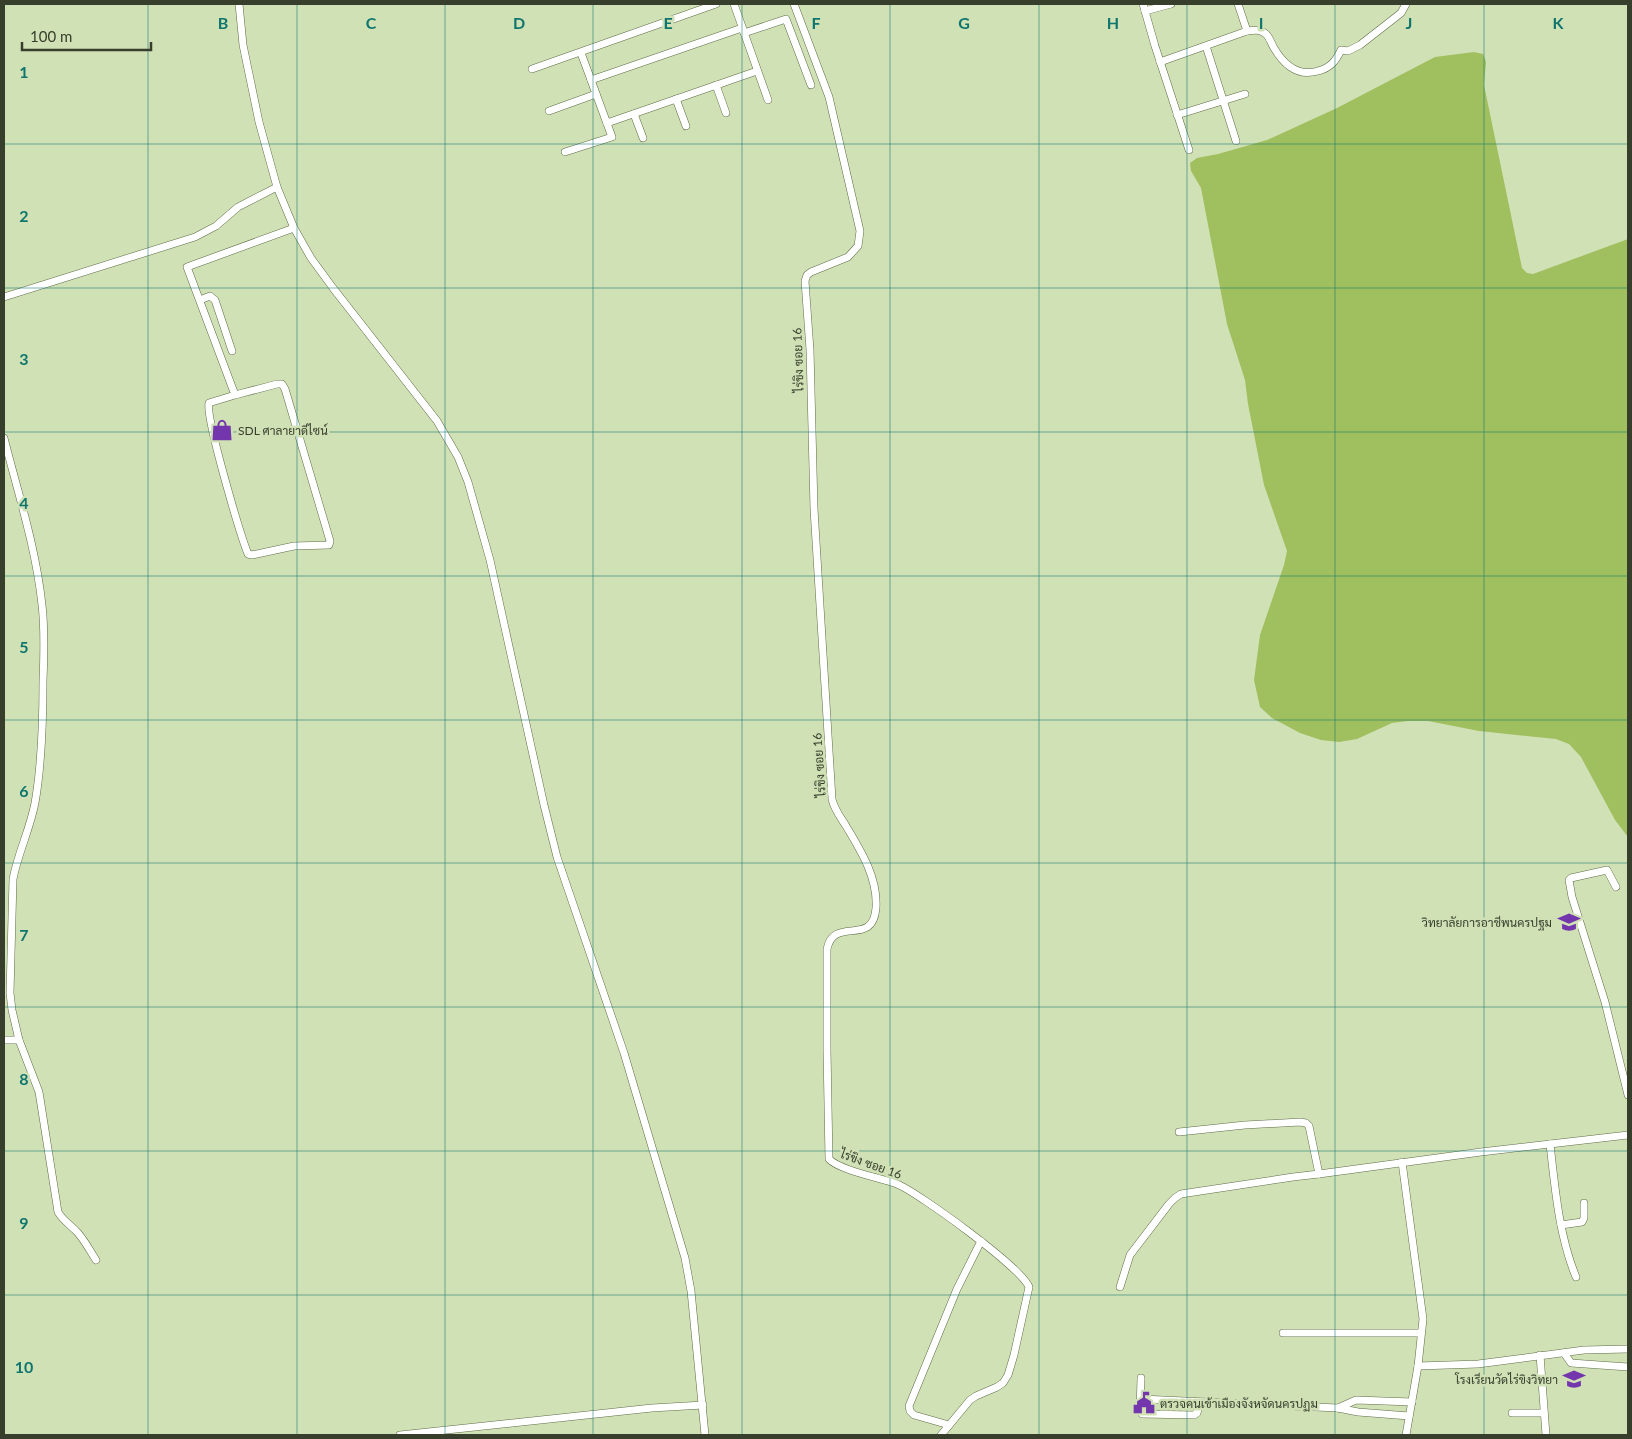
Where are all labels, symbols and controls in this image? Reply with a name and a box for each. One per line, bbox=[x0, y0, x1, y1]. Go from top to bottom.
text: B bbox=[218, 13, 228, 32]
text: C bbox=[366, 13, 377, 32]
text: D bbox=[513, 13, 525, 32]
text: E bbox=[663, 13, 673, 32]
text: F bbox=[811, 13, 821, 32]
text: G bbox=[958, 13, 970, 32]
text: H bbox=[1107, 13, 1119, 32]
text: I bbox=[1259, 13, 1263, 32]
text: J bbox=[1406, 13, 1412, 32]
text: K bbox=[1553, 13, 1565, 32]
scale bar bbox=[22, 20, 151, 52]
text: 100 m bbox=[30, 27, 72, 45]
text: 1 bbox=[19, 62, 29, 81]
text: 2 bbox=[19, 206, 29, 225]
street label: ไร่ขิง ซอย 16 bbox=[789, 328, 807, 393]
text: 3 bbox=[19, 349, 29, 368]
shop icon: SDL ศาลายาดีไซน์ bbox=[209, 417, 235, 443]
place label: SDL ศาลายาดีไซน์ bbox=[238, 423, 328, 438]
text: 4 bbox=[19, 493, 29, 512]
text: 5 bbox=[19, 637, 29, 656]
street label: ไร่ขิง ซอย 16 bbox=[809, 732, 829, 799]
text: 6 bbox=[19, 781, 29, 800]
school or university icon: วิทยาลัยการอาชีพนครปฐม bbox=[1556, 909, 1582, 935]
place label: วิทยาลัยการอาชีพนครปฐม bbox=[1421, 915, 1552, 931]
text: 7 bbox=[19, 925, 29, 944]
text: 8 bbox=[19, 1069, 29, 1088]
street label: ไร่ขิง ซอย 16 bbox=[837, 1146, 904, 1182]
text: 9 bbox=[19, 1213, 29, 1232]
text: 10 bbox=[15, 1357, 33, 1376]
school or university icon: โรงเรียนวัดไร่ขิงวิทยา bbox=[1561, 1366, 1587, 1392]
place label: โรงเรียนวัดไร่ขิงวิทยา bbox=[1454, 1372, 1558, 1387]
public building icon: ตรวจคนเข้าเมืองจังหจัดนครปฏม bbox=[1131, 1390, 1157, 1416]
place label: ตรวจคนเข้าเมืองจังหจัดนครปฏม bbox=[1160, 1396, 1318, 1412]

